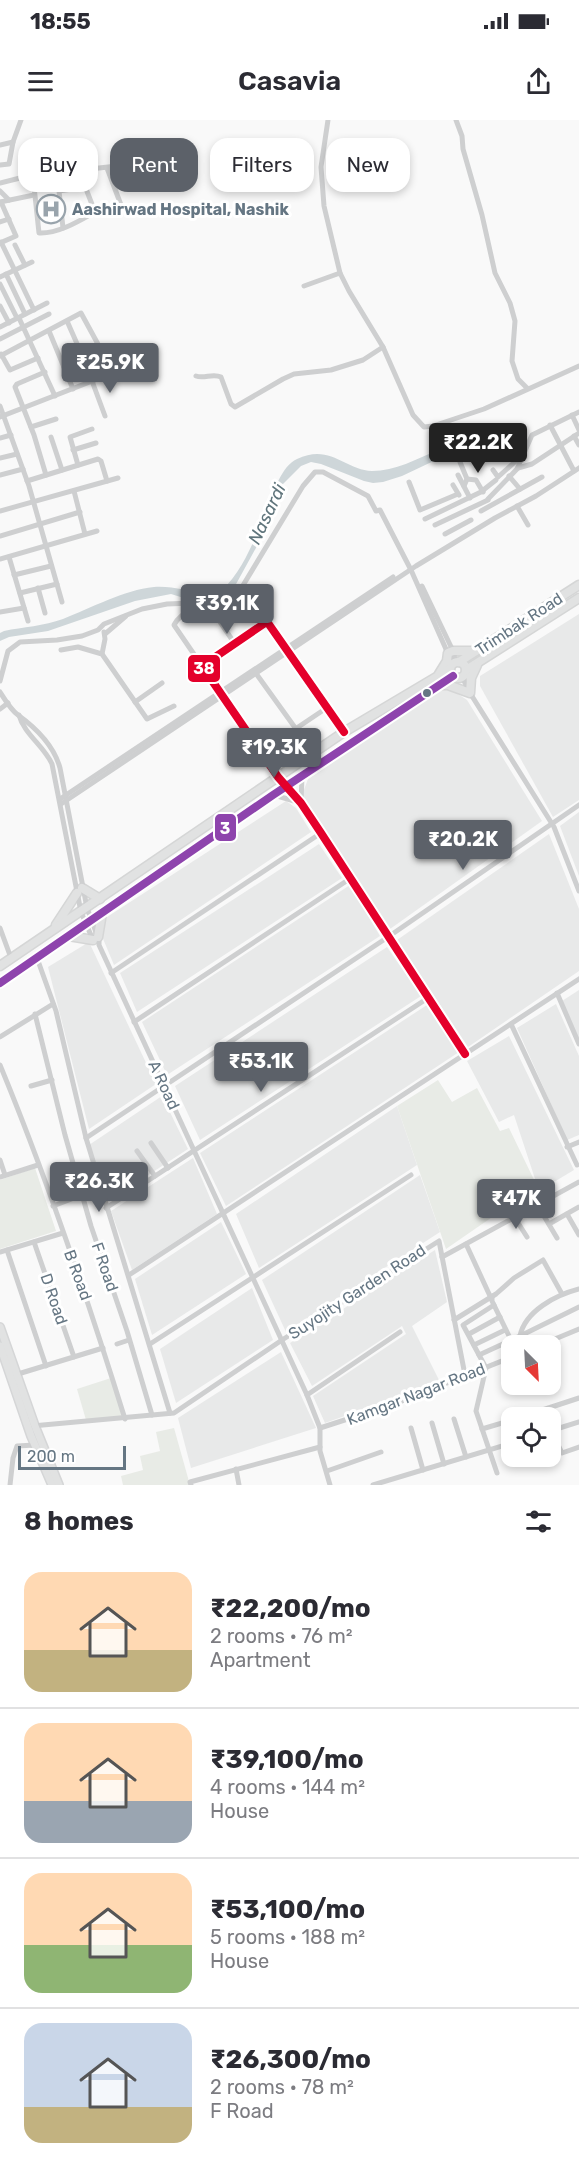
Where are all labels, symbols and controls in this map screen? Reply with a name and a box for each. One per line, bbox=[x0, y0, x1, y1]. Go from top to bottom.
text: 18:55 bbox=[30, 8, 91, 35]
icon: menu bbox=[24, 65, 57, 98]
text: Casavia bbox=[238, 65, 341, 97]
icon: share bbox=[522, 65, 555, 98]
chip: Buy bbox=[18, 138, 98, 192]
chip: Rent bbox=[110, 138, 198, 192]
chip: Filters bbox=[210, 138, 314, 192]
chip: New bbox=[326, 138, 410, 192]
hospital icon: Aashirwad Hospital, Nashik bbox=[35, 193, 67, 225]
place label: Aashirwad Hospital, Nashik bbox=[72, 200, 289, 219]
pin: ₹25.9K bbox=[61, 343, 159, 394]
text: ₹25.9K bbox=[76, 350, 144, 374]
pin: ₹22.2K bbox=[429, 423, 527, 474]
text: ₹22.2K bbox=[443, 430, 513, 454]
water label: Nasardi bbox=[243, 479, 291, 548]
pin: ₹39.1K bbox=[178, 584, 276, 635]
street label: Trimbak Road bbox=[472, 589, 566, 659]
text: ₹39.1K bbox=[195, 591, 259, 615]
line badge: 38 bbox=[187, 654, 221, 683]
text: 38 bbox=[193, 659, 215, 678]
unlabelled marker bbox=[421, 687, 433, 699]
pin: ₹19.3K bbox=[225, 728, 323, 779]
text: ₹19.3K bbox=[241, 735, 307, 759]
line badge: 3 bbox=[214, 813, 237, 842]
text: 3 bbox=[220, 819, 230, 838]
pin: ₹20.2K bbox=[414, 820, 512, 871]
text: ₹20.2K bbox=[428, 827, 498, 851]
pin: ₹53.1K bbox=[212, 1042, 310, 1093]
text: ₹53.1K bbox=[228, 1049, 294, 1073]
street label: A Road bbox=[144, 1057, 184, 1113]
pin: ₹26.3K bbox=[50, 1162, 148, 1213]
text: ₹26.3K bbox=[64, 1169, 134, 1193]
pin: ₹47K bbox=[480, 1179, 552, 1230]
text: ₹47K bbox=[491, 1186, 541, 1210]
street label: F Road bbox=[88, 1240, 122, 1294]
street label: Suyojity Garden Road bbox=[285, 1241, 429, 1343]
street label: B Road bbox=[60, 1247, 96, 1303]
street label: D Road bbox=[36, 1271, 72, 1327]
north arrow bbox=[501, 1335, 561, 1395]
map controls bbox=[501, 1335, 561, 1467]
street label: Kamgar Nagar Road bbox=[344, 1359, 488, 1429]
button: locate bbox=[501, 1407, 561, 1467]
scale bar bbox=[18, 1443, 126, 1470]
text: 200 m bbox=[27, 1447, 75, 1466]
icon: filters bbox=[522, 1505, 555, 1538]
text: 8 homes bbox=[24, 1506, 134, 1537]
text: ₹22,200/mo bbox=[210, 1593, 371, 1624]
icon: home bbox=[72, 1596, 144, 1668]
text: 2 rooms · 76 m² bbox=[210, 1624, 353, 1648]
text: Apartment bbox=[210, 1648, 311, 1672]
text: ₹39,100/mo bbox=[210, 1744, 364, 1775]
icon: home bbox=[72, 1747, 144, 1819]
text: 4 rooms · 144 m² bbox=[210, 1775, 365, 1799]
text: House bbox=[210, 1799, 269, 1823]
text: ₹53,100/mo bbox=[210, 1894, 365, 1925]
icon: home bbox=[72, 1897, 144, 1969]
text: 5 rooms · 188 m² bbox=[210, 1925, 365, 1949]
text: House bbox=[210, 1949, 269, 1973]
text: ₹26,300/mo bbox=[210, 2044, 371, 2075]
icon: home bbox=[72, 2047, 144, 2119]
text: 2 rooms · 78 m² bbox=[210, 2075, 354, 2099]
text: F Road bbox=[210, 2099, 274, 2123]

